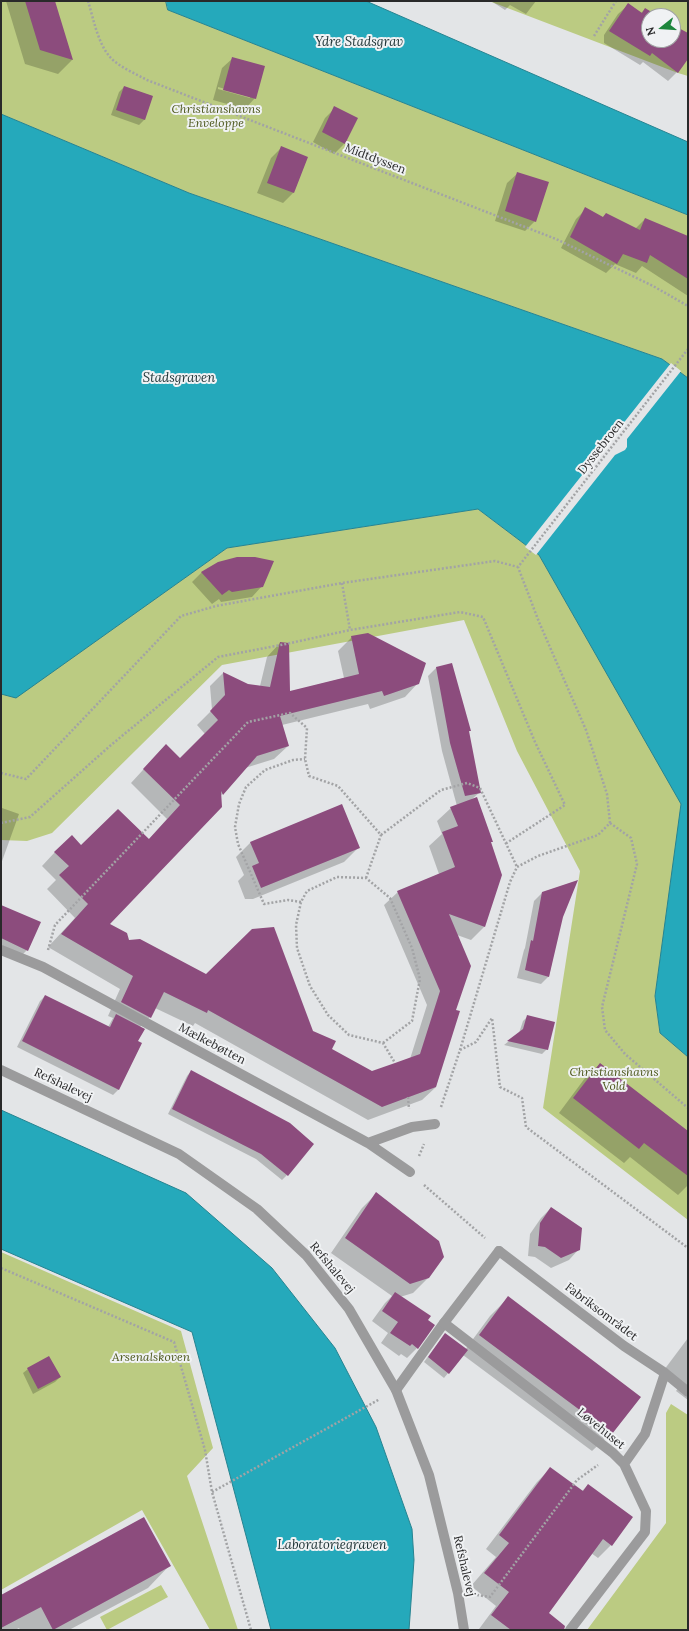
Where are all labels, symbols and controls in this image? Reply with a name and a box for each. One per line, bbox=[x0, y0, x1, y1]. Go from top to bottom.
north arrow bbox=[641, 8, 681, 48]
text: N bbox=[643, 25, 658, 37]
water label: Ydre Stadsgrav bbox=[315, 34, 403, 50]
park label: Christianshavns Enveloppe bbox=[171, 103, 261, 131]
street label: Midtdyssen bbox=[342, 141, 408, 177]
water label: Stadsgraven bbox=[143, 370, 215, 386]
street label: Dyssebroen bbox=[575, 417, 627, 477]
street label: Mælkebøtten bbox=[176, 1020, 248, 1068]
street label: Refshalevej bbox=[32, 1065, 94, 1105]
park label: Christianshavns Vold bbox=[569, 1066, 659, 1094]
street label: Refshalevej bbox=[306, 1240, 358, 1296]
street label: Fabriksområdet bbox=[562, 1280, 640, 1344]
park label: Arsenalskoven bbox=[112, 1351, 190, 1365]
street label: Løvehuset bbox=[574, 1405, 628, 1453]
street label: Refshalevej bbox=[450, 1534, 478, 1598]
water label: Laboratoriegraven bbox=[277, 1537, 387, 1553]

